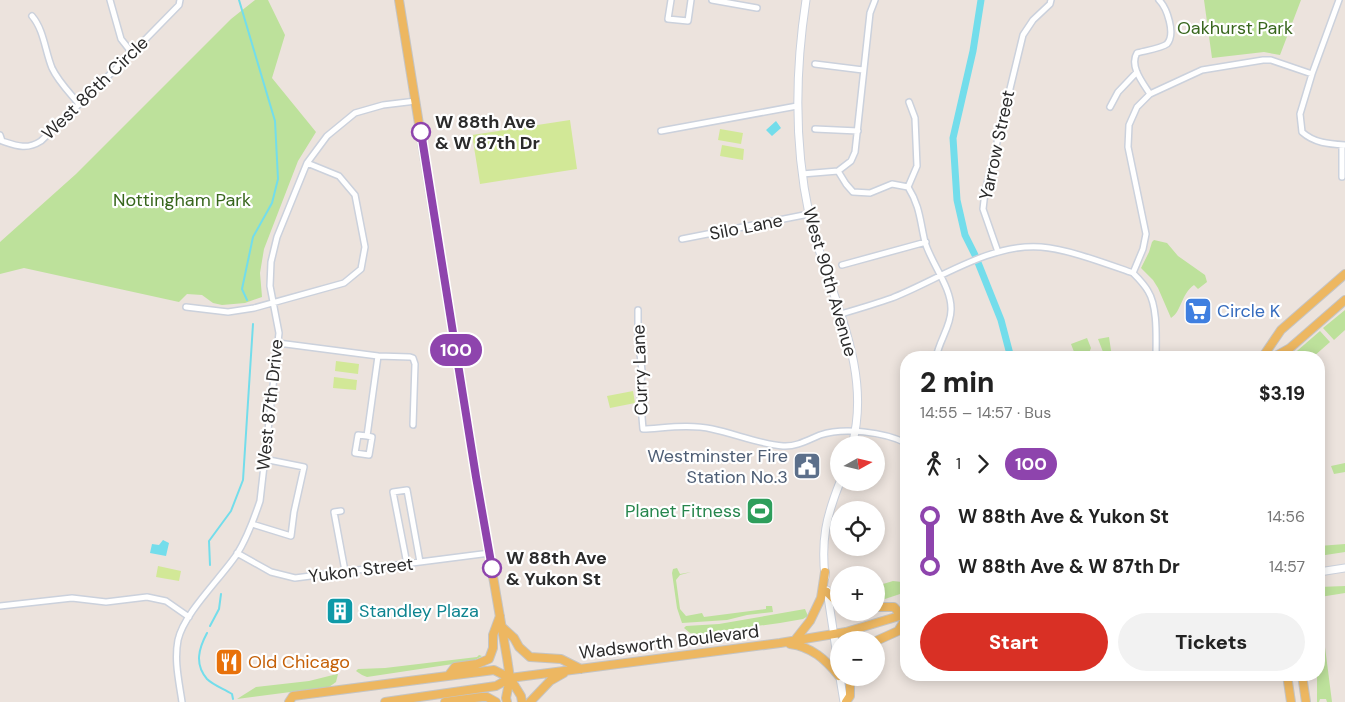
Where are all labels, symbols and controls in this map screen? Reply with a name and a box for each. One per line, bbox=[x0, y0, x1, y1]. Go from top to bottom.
park label: Oakhurst Park bbox=[1177, 16, 1293, 40]
street label: West 86th Circle bbox=[36, 31, 154, 145]
street label: Yarrow Street bbox=[974, 88, 1020, 202]
place label: W 88th Ave & W 87th Dr bbox=[435, 110, 540, 155]
marker: W 88th Ave & W 87th Dr bbox=[411, 122, 431, 142]
park label: Nottingham Park bbox=[113, 188, 251, 212]
street label: West 90th Avenue bbox=[797, 205, 863, 359]
street label: Silo Lane bbox=[707, 208, 785, 246]
supermarket icon: Circle K bbox=[1183, 296, 1213, 326]
place label: Circle K bbox=[1217, 299, 1281, 323]
street label: Curry Lane bbox=[626, 324, 654, 416]
line badge: 100 bbox=[427, 334, 485, 366]
street label: West 87th Drive bbox=[251, 338, 289, 472]
text: 100 bbox=[440, 338, 472, 362]
text: 2 min bbox=[920, 364, 994, 401]
text: $3.19 bbox=[1259, 381, 1305, 406]
text: 14:55 – 14:57 · Bus bbox=[920, 402, 1051, 423]
north arrow bbox=[830, 436, 885, 491]
map controls bbox=[830, 436, 885, 686]
place label: Westminster Fire Station No.3 bbox=[647, 444, 788, 489]
icon: walk bbox=[920, 450, 948, 478]
icon: forward bbox=[969, 450, 997, 478]
public building icon: Westminster Fire Station No.3 bbox=[792, 451, 822, 481]
text: 100 bbox=[1015, 452, 1047, 476]
text: 1 bbox=[956, 453, 961, 474]
sports icon: Planet Fitness bbox=[745, 496, 775, 526]
place label: Planet Fitness bbox=[625, 499, 741, 523]
button: locate bbox=[830, 501, 885, 556]
text: W 88th Ave & Yukon St bbox=[958, 504, 1169, 529]
text: 14:56 bbox=[1267, 506, 1305, 527]
place label: W 88th Ave & Yukon St bbox=[506, 546, 607, 591]
street label: Yukon Street bbox=[307, 552, 415, 588]
text: W 88th Ave & W 87th Dr bbox=[958, 554, 1180, 579]
text: 14:57 bbox=[1269, 556, 1305, 577]
marker: W 88th Ave & Yukon St bbox=[482, 558, 502, 578]
button: + bbox=[830, 566, 885, 621]
building icon: Standley Plaza bbox=[325, 596, 355, 626]
place label: Standley Plaza bbox=[359, 599, 479, 623]
button: Start bbox=[920, 613, 1108, 671]
button: Tickets bbox=[1118, 613, 1305, 671]
street label: Wadsworth Boulevard bbox=[578, 619, 760, 665]
button: − bbox=[830, 631, 885, 686]
restaurant icon: Old Chicago bbox=[214, 647, 244, 677]
place label: Old Chicago bbox=[248, 650, 350, 674]

